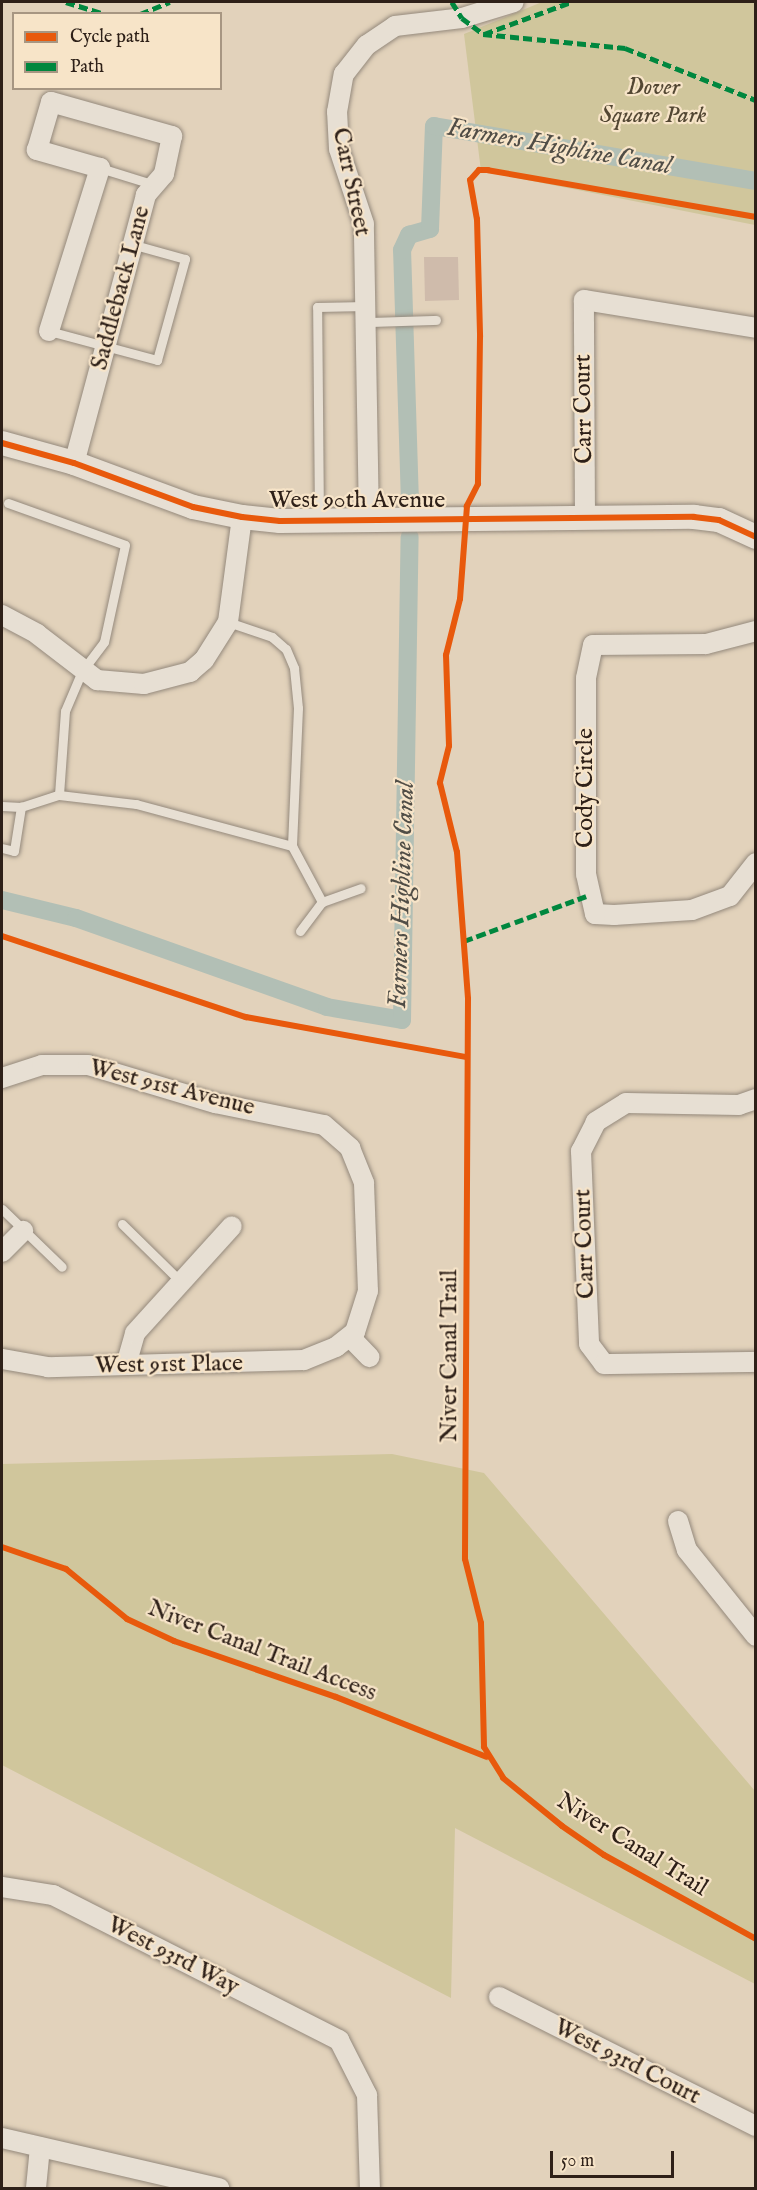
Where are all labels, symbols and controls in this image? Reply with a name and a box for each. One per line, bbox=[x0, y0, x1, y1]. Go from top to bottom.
legend bbox=[12, 12, 222, 90]
text: Cycle path bbox=[70, 26, 150, 49]
text: Path bbox=[70, 56, 104, 79]
park label: Dover Square Park bbox=[600, 74, 706, 130]
water label: Farmers Highline Canal bbox=[444, 112, 674, 182]
street label: Carr Street bbox=[325, 125, 377, 239]
street label: Saddleback Lane bbox=[85, 203, 157, 373]
street label: Carr Court bbox=[569, 354, 599, 464]
street label: West 90th Avenue bbox=[269, 487, 445, 515]
street label: Cody Circle bbox=[572, 728, 600, 848]
water label: Farmers Highline Canal bbox=[382, 781, 422, 1009]
street label: West 91st Avenue bbox=[86, 1054, 258, 1122]
street label: Carr Court bbox=[569, 1189, 601, 1299]
street label: Niver Canal Trail bbox=[436, 1270, 464, 1442]
street label: West 91st Place bbox=[95, 1349, 243, 1381]
street label: Niver Canal Trail Access bbox=[144, 1594, 380, 1708]
street label: Niver Canal Trail bbox=[551, 1787, 713, 1903]
street label: West 93rd Way bbox=[102, 1910, 244, 2002]
street label: West 93rd Court bbox=[549, 2013, 705, 2111]
scale bar bbox=[553, 2139, 678, 2177]
text: 50 m bbox=[561, 2150, 594, 2173]

